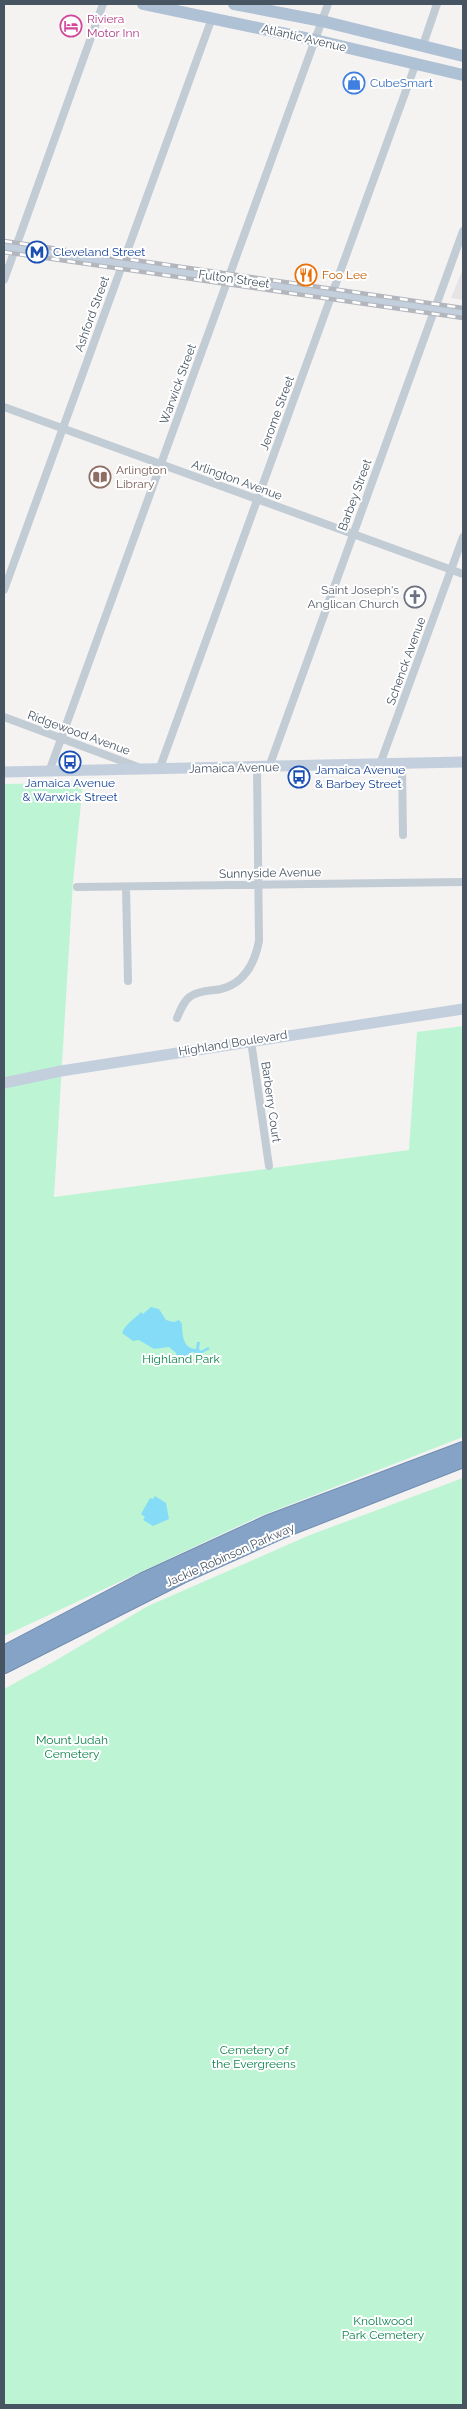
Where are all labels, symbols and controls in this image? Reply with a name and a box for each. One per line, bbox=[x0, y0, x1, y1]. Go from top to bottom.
place label: Riviera Motor Inn bbox=[87, 12, 140, 40]
hotel icon: Riviera Motor Inn bbox=[59, 14, 83, 38]
street label: Atlantic Avenue bbox=[260, 21, 348, 55]
shop icon: CubeSmart bbox=[342, 71, 366, 95]
place label: CubeSmart bbox=[370, 76, 433, 90]
metro station icon: Cleveland Street bbox=[25, 240, 49, 264]
place label: Cleveland Street bbox=[53, 245, 145, 259]
restaurant icon: Foo Lee bbox=[294, 263, 318, 287]
street label: Fulton Street bbox=[198, 267, 270, 291]
place label: Foo Lee bbox=[322, 268, 367, 282]
street label: Ashford Street bbox=[72, 274, 112, 354]
street label: Warwick Street bbox=[157, 342, 199, 426]
street label: Jerome Street bbox=[257, 374, 297, 452]
street label: Arlington Avenue bbox=[190, 457, 284, 503]
street label: Barbey Street bbox=[336, 457, 374, 533]
place label: Arlington Library bbox=[116, 463, 167, 491]
library icon: Arlington Library bbox=[88, 465, 112, 489]
place label: Saint Joseph's Anglican Church bbox=[307, 583, 399, 611]
church icon: Saint Joseph's Anglican Church bbox=[403, 585, 427, 609]
street label: Schenck Avenue bbox=[384, 615, 428, 707]
street label: Ridgewood Avenue bbox=[26, 708, 132, 758]
bus stop icon: Jamaica Avenue & Warwick Street bbox=[58, 750, 82, 774]
street label: Jamaica Avenue bbox=[189, 760, 279, 776]
place label: Jamaica Avenue & Barbey Street bbox=[315, 763, 405, 791]
bus stop icon: Jamaica Avenue & Barbey Street bbox=[287, 765, 311, 789]
place label: Jamaica Avenue & Warwick Street bbox=[23, 776, 117, 804]
street label: Sunnyside Avenue bbox=[219, 865, 321, 881]
street label: Highland Boulevard bbox=[178, 1027, 288, 1059]
street label: Barberry Court bbox=[258, 1061, 284, 1143]
park label: Highland Park bbox=[142, 1352, 220, 1366]
street label: Jackie Robinson Parkway bbox=[163, 1520, 297, 1590]
park label: Mount Judah Cemetery bbox=[36, 1733, 108, 1761]
park label: Cemetery of the Evergreens bbox=[212, 2043, 296, 2071]
park label: Knollwood Park Cemetery bbox=[342, 2314, 425, 2342]

